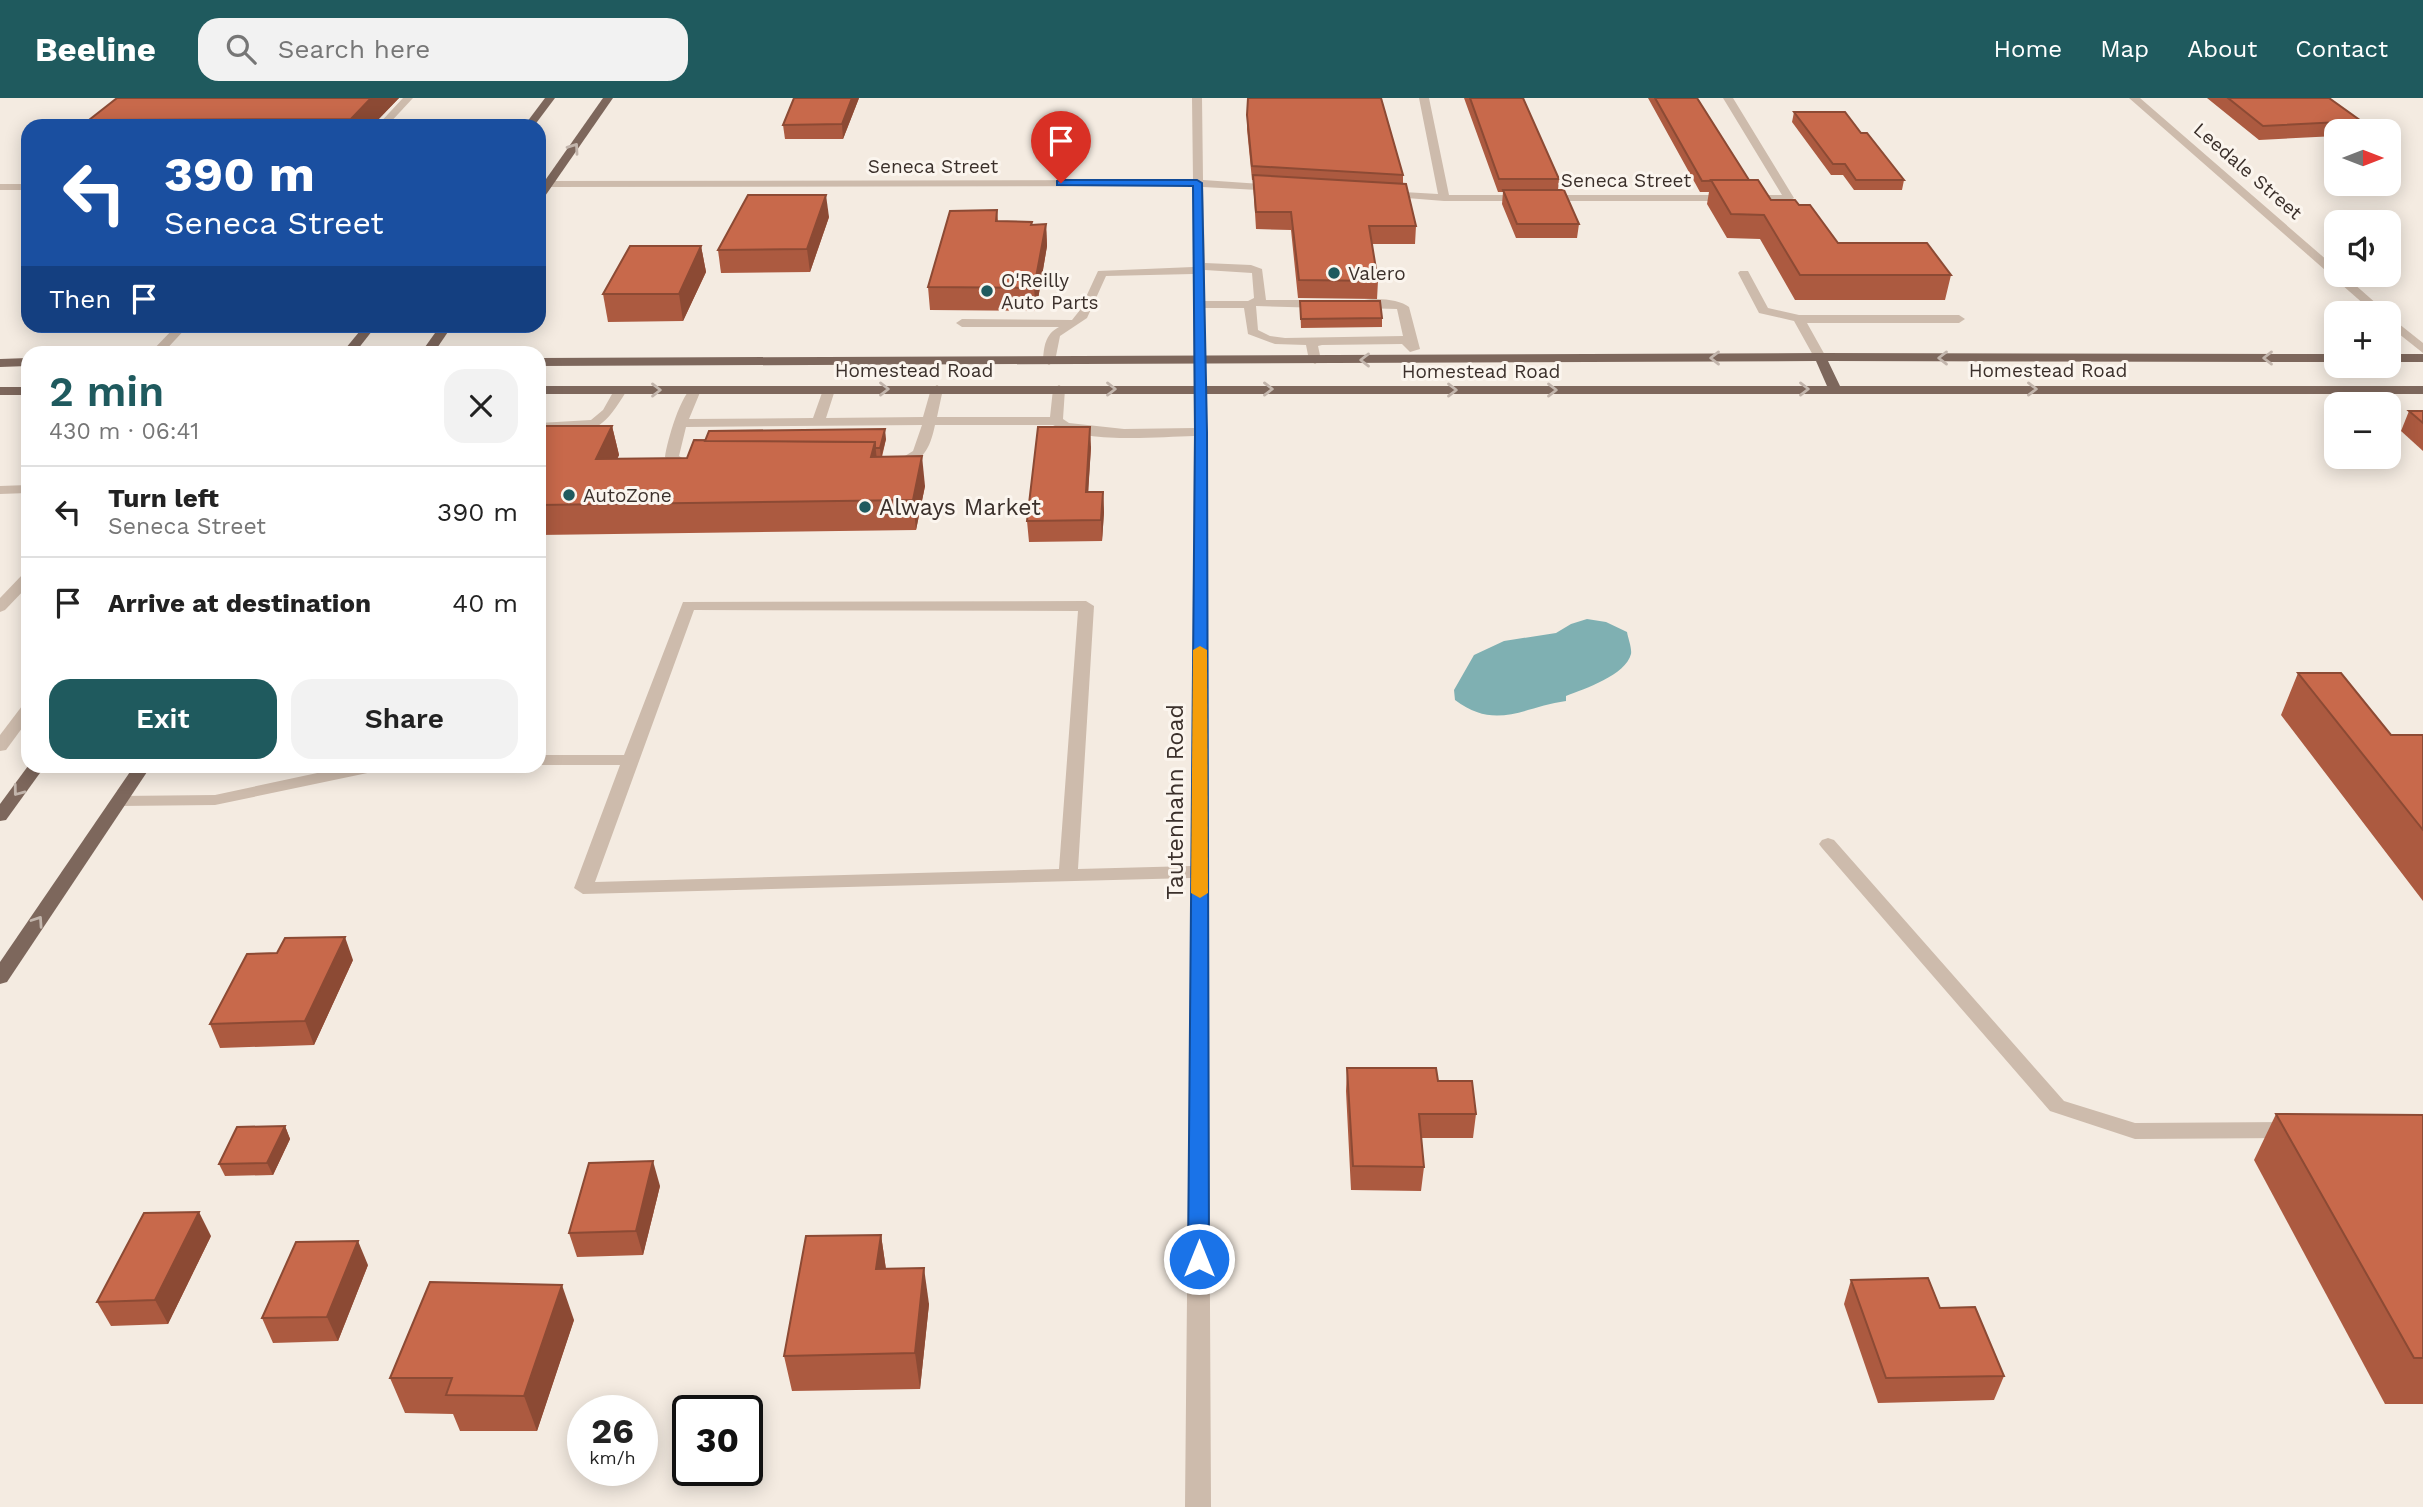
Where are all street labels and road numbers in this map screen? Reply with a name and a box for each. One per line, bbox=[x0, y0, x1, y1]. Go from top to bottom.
street label: Leedale Street bbox=[2189, 118, 2307, 224]
street label: Seneca Street bbox=[868, 155, 998, 178]
street label: Seneca Street bbox=[1561, 169, 1691, 192]
street label: Homestead Road bbox=[835, 359, 993, 382]
street label: Homestead Road bbox=[1969, 359, 2127, 382]
street label: Homestead Road bbox=[1402, 360, 1560, 383]
street label: Tautenhahn Road bbox=[1162, 704, 1189, 900]

